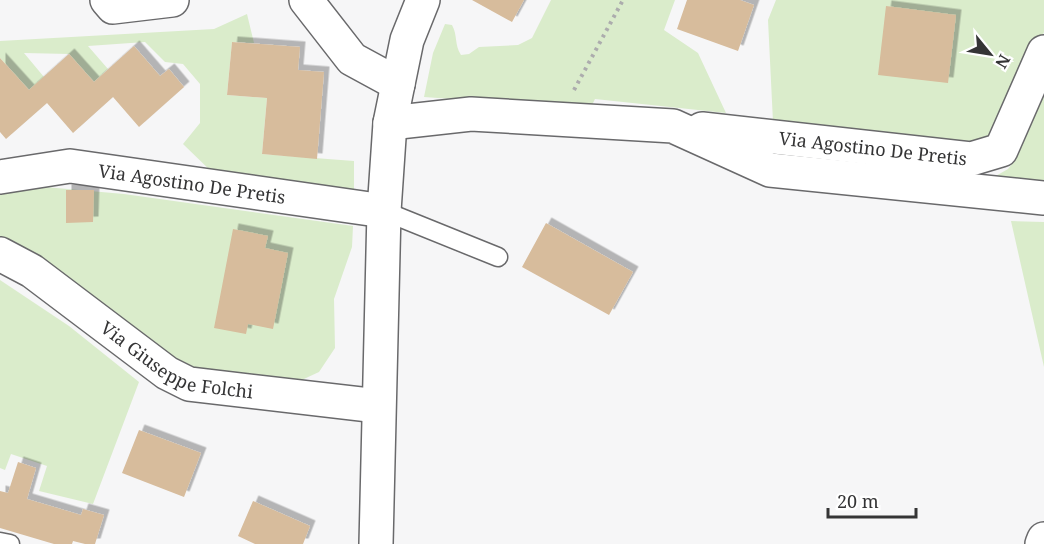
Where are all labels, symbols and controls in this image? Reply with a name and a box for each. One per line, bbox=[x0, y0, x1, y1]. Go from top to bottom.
north arrow bbox=[960, 24, 1020, 84]
text: N bbox=[990, 51, 1016, 73]
street label: Via Agostino De Pretis bbox=[778, 126, 968, 170]
street label: Via Agostino De Pretis bbox=[97, 158, 287, 209]
street label: Via Giuseppe Folchi bbox=[96, 315, 255, 403]
scale bar bbox=[828, 481, 916, 519]
text: 20 m bbox=[837, 489, 879, 513]

